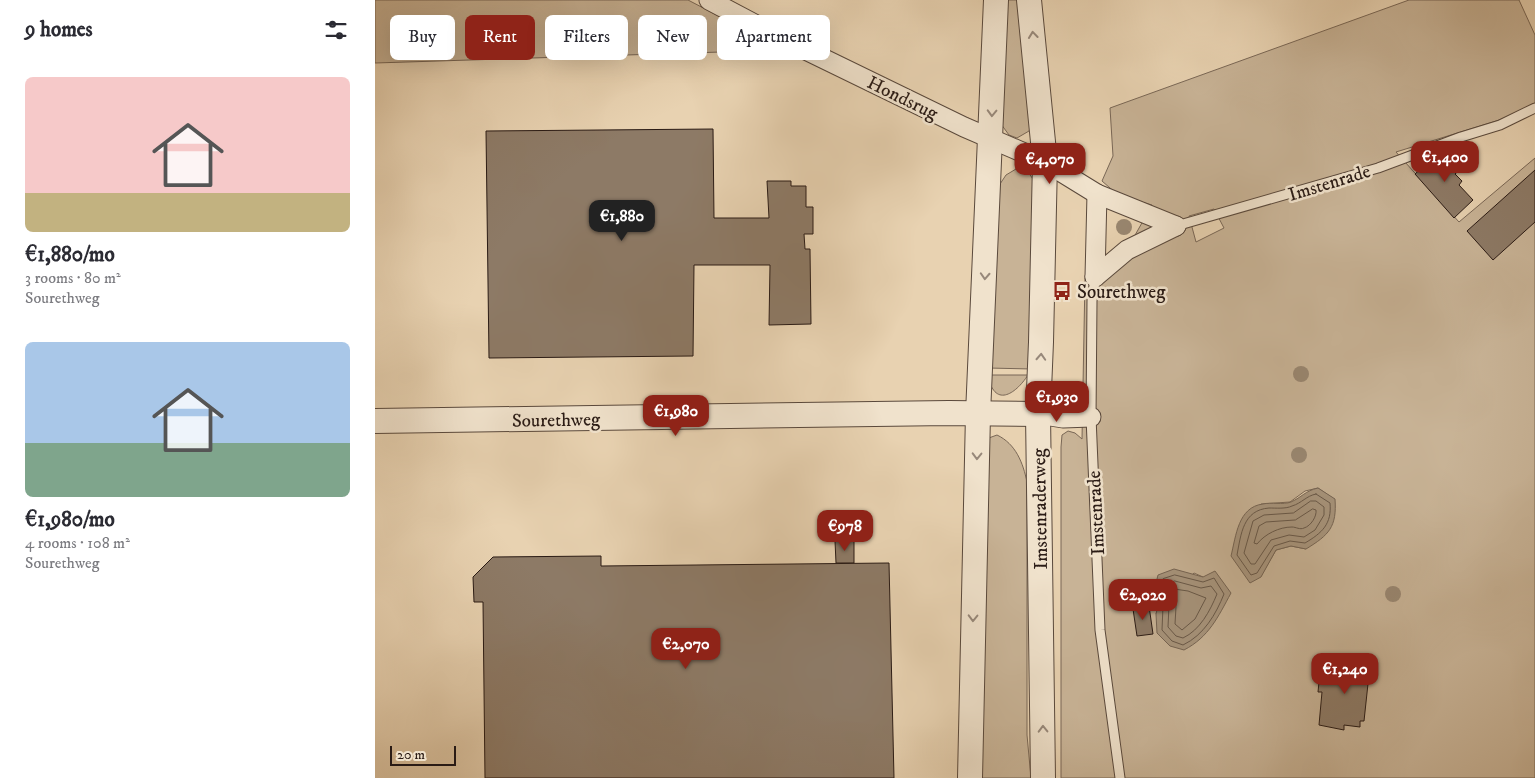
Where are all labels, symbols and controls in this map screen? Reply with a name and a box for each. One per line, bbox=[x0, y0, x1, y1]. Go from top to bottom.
chip: Buy bbox=[390, 15, 455, 60]
chip: Rent bbox=[465, 15, 535, 60]
chip: Filters bbox=[545, 15, 628, 60]
chip: New bbox=[638, 15, 707, 60]
chip: Apartment bbox=[717, 15, 830, 60]
icon: filters bbox=[322, 16, 350, 44]
text: 9 homes bbox=[25, 17, 93, 43]
one-way arrow bbox=[1028, 31, 1039, 39]
street label: Hondsrug bbox=[863, 71, 942, 126]
icon: home bbox=[143, 110, 233, 200]
one-way arrow bbox=[987, 110, 997, 118]
pin: €1,400 bbox=[1404, 140, 1486, 183]
pin: €4,070 bbox=[1009, 142, 1091, 185]
text: €1,400 bbox=[1422, 147, 1468, 167]
text: €4,070 bbox=[1026, 149, 1074, 169]
street label: Imstenrade bbox=[1286, 160, 1373, 207]
pin: €1,880 bbox=[581, 200, 663, 242]
text: €1,880 bbox=[600, 206, 644, 226]
text: €1,880/mo bbox=[25, 242, 115, 268]
text: 3 rooms · 80 m² bbox=[25, 268, 121, 288]
one-way arrow bbox=[979, 272, 990, 280]
bus stop icon: Sourethweg bbox=[1051, 280, 1073, 302]
place label: Sourethweg bbox=[1077, 281, 1166, 304]
text: Sourethweg bbox=[25, 288, 100, 308]
one-way arrow bbox=[1035, 353, 1046, 361]
icon: home bbox=[143, 375, 233, 465]
pin: €1,930 bbox=[1016, 380, 1098, 423]
text: €1,930 bbox=[1036, 387, 1078, 407]
pin: €1,980 bbox=[635, 394, 717, 437]
text: €1,980 bbox=[654, 401, 698, 421]
street label: Sourethweg bbox=[512, 408, 601, 433]
street label: Imstenraderweg bbox=[1028, 447, 1053, 570]
one-way arrow bbox=[972, 452, 982, 460]
street label: Imstenrade bbox=[1083, 470, 1110, 556]
text: €1,980/mo bbox=[25, 507, 115, 533]
pin: €978 bbox=[815, 510, 875, 552]
text: €978 bbox=[828, 516, 862, 536]
text: 4 rooms · 108 m² bbox=[25, 533, 130, 553]
text: Sourethweg bbox=[25, 553, 100, 573]
pin: €2,020 bbox=[1102, 578, 1184, 621]
text: €2,020 bbox=[1120, 585, 1166, 605]
one-way arrow bbox=[968, 614, 979, 622]
pin: €2,070 bbox=[645, 628, 727, 670]
text: €2,070 bbox=[662, 634, 710, 654]
pin: €1,240 bbox=[1304, 652, 1386, 695]
text: €1,240 bbox=[1322, 659, 1368, 679]
one-way arrow bbox=[1037, 725, 1048, 733]
scale bar bbox=[390, 743, 456, 766]
text: 20 m bbox=[397, 746, 425, 764]

